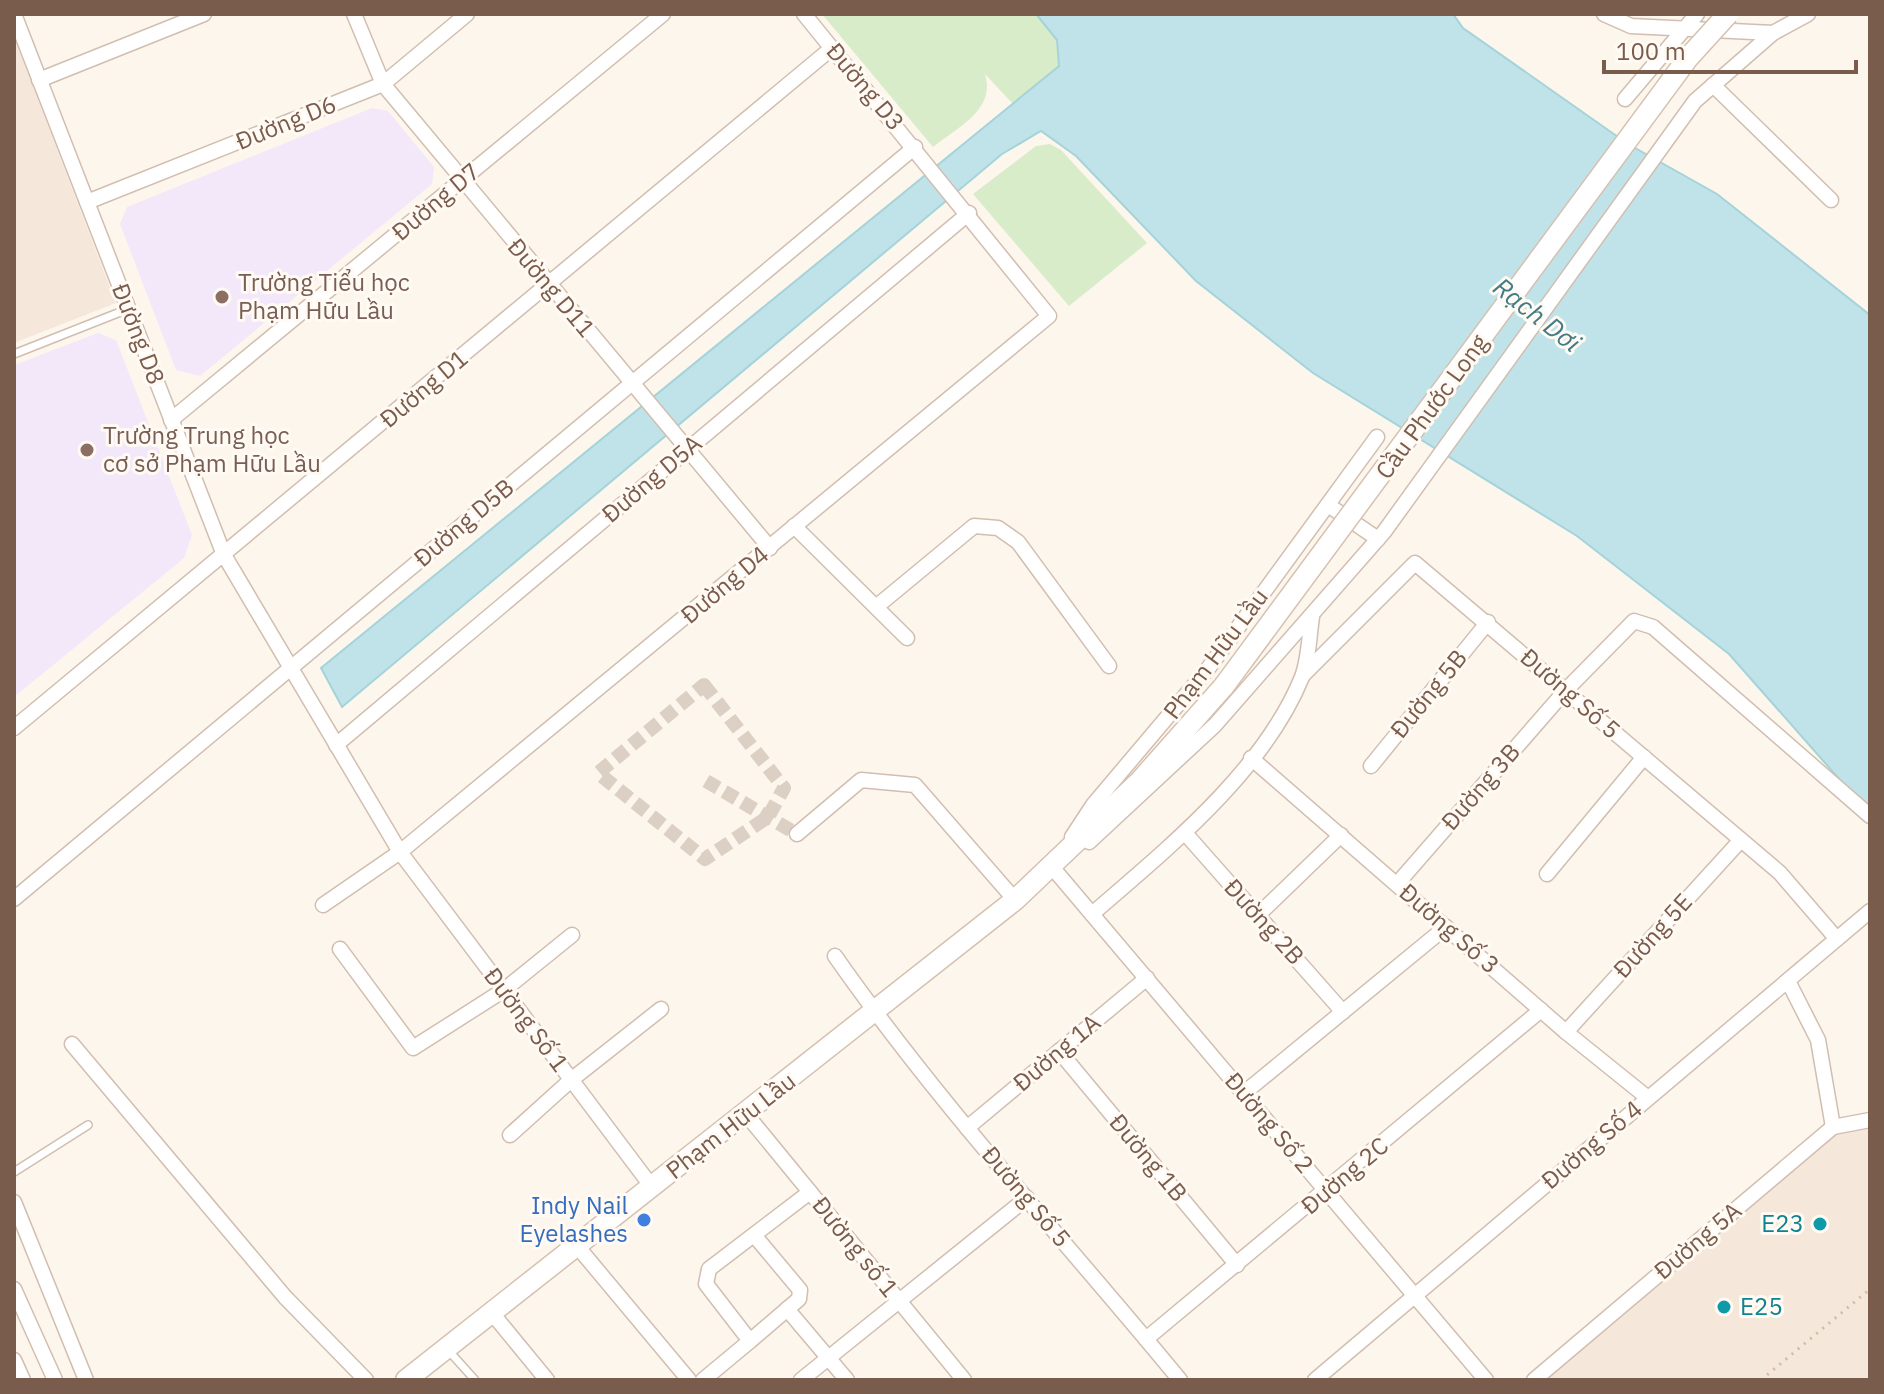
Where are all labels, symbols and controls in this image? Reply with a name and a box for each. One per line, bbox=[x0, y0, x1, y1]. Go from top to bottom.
scale bar bbox=[1604, 24, 1856, 74]
text: 100 m bbox=[1616, 35, 1686, 67]
street label: Đường D3 bbox=[820, 36, 912, 137]
street label: Đường D6 bbox=[231, 87, 341, 157]
street label: Đường D7 bbox=[385, 155, 486, 247]
street label: Đường D11 bbox=[501, 231, 603, 344]
place label: Trường Tiểu học Phạm Hữu Lầu bbox=[238, 266, 410, 326]
water label: Rạch Dơi bbox=[1487, 269, 1588, 359]
street label: Đường D8 bbox=[105, 279, 173, 389]
marker: Trường Tiểu học Phạm Hữu Lầu bbox=[213, 288, 231, 306]
street label: Cầu Phước Long bbox=[1368, 327, 1495, 485]
street label: Đường D1 bbox=[373, 342, 474, 434]
place label: Trường Trung học cơ sở Phạm Hữu Lầu bbox=[103, 419, 321, 479]
street label: Đường D5A bbox=[595, 427, 708, 529]
marker: Trường Trung học cơ sở Phạm Hữu Lầu bbox=[78, 441, 96, 459]
street label: Đường D5B bbox=[407, 471, 520, 574]
street label: Đường D4 bbox=[674, 538, 775, 630]
street label: Phạm Hữu Lầu bbox=[1155, 581, 1275, 725]
street label: Đường Số 5 bbox=[1514, 641, 1627, 746]
street label: Đường 5B bbox=[1383, 642, 1474, 744]
street label: Đường 3B bbox=[1434, 736, 1527, 837]
street label: Đường 2B bbox=[1218, 871, 1312, 971]
street label: Đường Số 3 bbox=[1393, 876, 1506, 981]
street label: Đường 5E bbox=[1606, 886, 1699, 985]
street label: Đường Số 1 bbox=[477, 961, 576, 1078]
street label: Đường 1A bbox=[1006, 1006, 1107, 1098]
street label: Phạm Hữu Lầu bbox=[659, 1065, 802, 1186]
street label: Đường Số 2 bbox=[1218, 1065, 1321, 1180]
street label: Đường Số 4 bbox=[1534, 1093, 1649, 1196]
street label: Đường 1B bbox=[1103, 1107, 1195, 1208]
street label: Đường 2C bbox=[1294, 1129, 1395, 1221]
street label: Đường Số 5 bbox=[975, 1139, 1078, 1254]
place label: Indy Nail Eyelashes bbox=[519, 1189, 628, 1249]
street label: Đường số 1 bbox=[805, 1190, 906, 1303]
street label: Đường 5A bbox=[1647, 1194, 1748, 1286]
place label: E23 bbox=[1761, 1207, 1804, 1239]
marker: Indy Nail Eyelashes bbox=[635, 1211, 653, 1229]
marker: E23 bbox=[1811, 1215, 1829, 1233]
place label: E25 bbox=[1740, 1290, 1783, 1322]
marker: E25 bbox=[1715, 1298, 1733, 1316]

